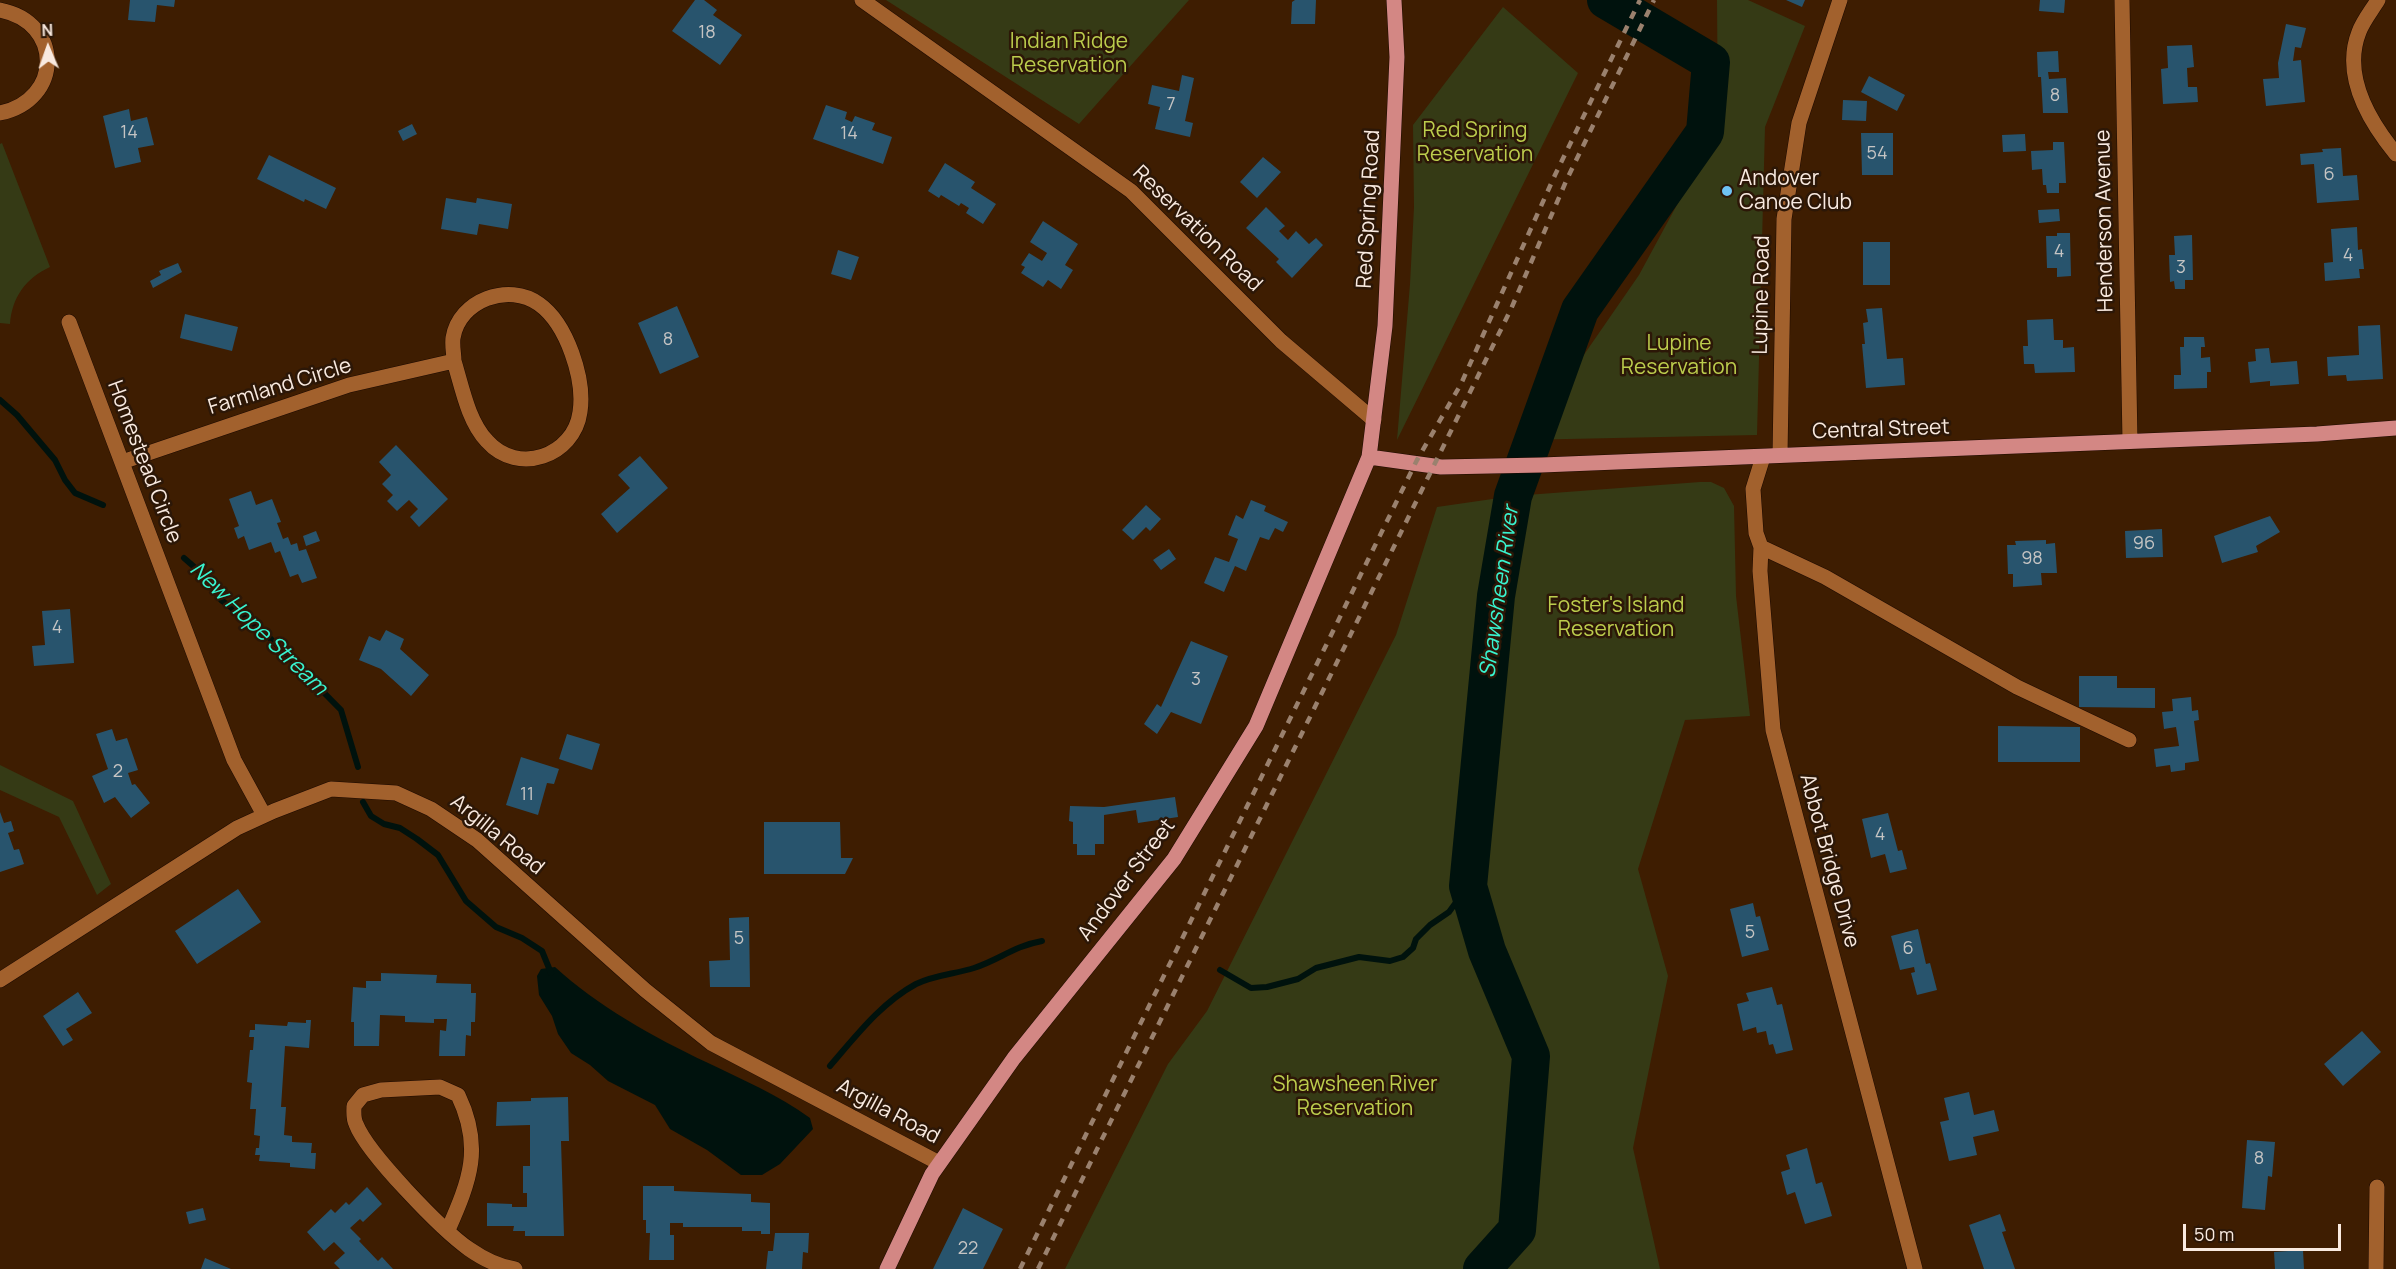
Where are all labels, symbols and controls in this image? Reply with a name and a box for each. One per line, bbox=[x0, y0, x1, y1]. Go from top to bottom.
north arrow bbox=[18, 18, 78, 78]
text: N bbox=[41, 19, 54, 41]
house number: 18 bbox=[698, 22, 716, 44]
park label: Indian Ridge Reservation bbox=[1010, 29, 1128, 79]
house number: 8 bbox=[2050, 85, 2060, 107]
house number: 7 bbox=[1166, 94, 1176, 116]
park label: Red Spring Reservation bbox=[1417, 118, 1533, 168]
house number: 14 bbox=[120, 122, 138, 144]
house number: 14 bbox=[840, 123, 858, 145]
street label: Red Spring Road bbox=[1352, 129, 1386, 289]
street label: Henderson Avenue bbox=[2091, 129, 2119, 313]
house number: 54 bbox=[1866, 143, 1888, 165]
street label: Reservation Road bbox=[1127, 161, 1267, 297]
house number: 6 bbox=[2323, 164, 2335, 186]
place label: Andover Canoe Club bbox=[1739, 166, 1852, 216]
marker: Andover Canoe Club bbox=[1720, 184, 1734, 198]
street label: Lupine Road bbox=[1748, 235, 1776, 355]
house number: 4 bbox=[2054, 241, 2064, 263]
house number: 4 bbox=[2343, 245, 2353, 267]
house number: 3 bbox=[2176, 257, 2186, 279]
house number: 8 bbox=[663, 329, 673, 351]
park label: Lupine Reservation bbox=[1621, 331, 1737, 381]
street label: Farmland Circle bbox=[205, 353, 355, 421]
street label: Homestead Circle bbox=[101, 377, 187, 547]
street label: Central Street bbox=[1812, 415, 1950, 445]
water label: Shawsheen River bbox=[1475, 505, 1525, 679]
house number: 96 bbox=[2133, 533, 2155, 555]
house number: 98 bbox=[2021, 548, 2043, 570]
water label: New Hope Stream bbox=[184, 557, 332, 701]
park label: Foster's Island Reservation bbox=[1548, 593, 1684, 643]
house number: 4 bbox=[52, 617, 62, 639]
house number: 3 bbox=[1191, 669, 1201, 691]
house number: 2 bbox=[113, 761, 123, 783]
street label: Abbot Bridge Drive bbox=[1794, 771, 1864, 951]
house number: 11 bbox=[520, 784, 534, 806]
street label: Argilla Road bbox=[445, 790, 549, 880]
street label: Andover Street bbox=[1073, 814, 1181, 946]
house number: 4 bbox=[1875, 824, 1885, 846]
house number: 5 bbox=[1745, 922, 1755, 944]
house number: 5 bbox=[734, 928, 744, 950]
house number: 6 bbox=[1902, 938, 1914, 960]
park label: Shawsheen River Reservation bbox=[1272, 1072, 1438, 1122]
street label: Argilla Road bbox=[832, 1074, 944, 1150]
house number: 8 bbox=[2254, 1148, 2264, 1170]
scale bar bbox=[2186, 1212, 2344, 1250]
text: 50 m bbox=[2194, 1222, 2234, 1246]
house number: 22 bbox=[958, 1238, 978, 1260]

